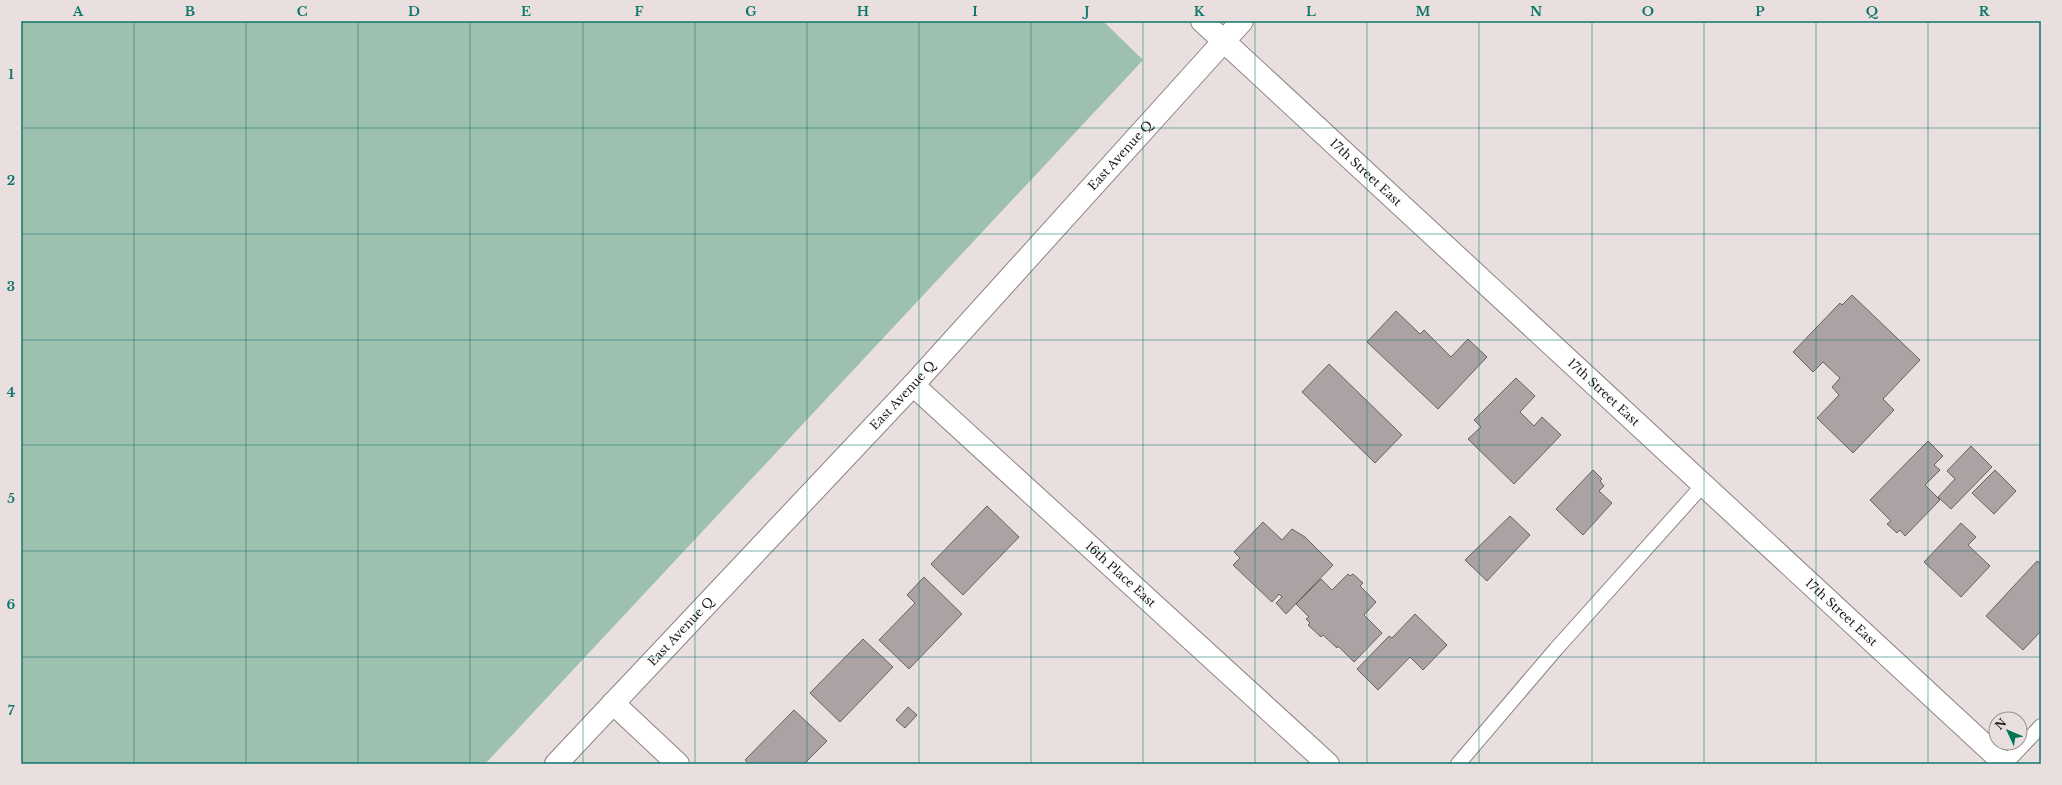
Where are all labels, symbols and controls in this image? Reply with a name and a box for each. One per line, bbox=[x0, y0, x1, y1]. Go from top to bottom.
text: A bbox=[72, 3, 84, 20]
text: B bbox=[185, 3, 195, 20]
text: C bbox=[297, 3, 308, 20]
text: D bbox=[408, 3, 420, 20]
text: E bbox=[521, 3, 531, 20]
text: F bbox=[635, 3, 644, 20]
text: G bbox=[745, 3, 757, 20]
text: H bbox=[857, 3, 869, 20]
text: I bbox=[972, 3, 978, 20]
text: J bbox=[1081, 3, 1090, 20]
text: K bbox=[1194, 3, 1205, 20]
text: L bbox=[1306, 3, 1316, 20]
text: M bbox=[1416, 3, 1431, 20]
text: N bbox=[1530, 3, 1542, 20]
text: O bbox=[1642, 3, 1654, 20]
text: P bbox=[1755, 3, 1765, 20]
text: Q bbox=[1866, 3, 1879, 20]
text: R bbox=[1979, 3, 1991, 20]
text: 1 bbox=[8, 66, 14, 83]
street label: East Avenue Q bbox=[1085, 117, 1156, 193]
street label: 17th Street East bbox=[1327, 135, 1405, 209]
text: 2 bbox=[7, 172, 15, 189]
text: 3 bbox=[7, 278, 15, 295]
street label: 17th Street East bbox=[1565, 355, 1643, 429]
street label: East Avenue Q bbox=[867, 357, 939, 433]
text: 4 bbox=[7, 384, 16, 401]
text: 5 bbox=[7, 490, 15, 507]
street label: 16th Place East bbox=[1082, 538, 1160, 610]
street label: 17th Street East bbox=[1803, 575, 1881, 649]
street label: East Avenue Q bbox=[644, 593, 717, 669]
text: 6 bbox=[7, 596, 16, 613]
text: 7 bbox=[8, 702, 15, 719]
north arrow bbox=[1988, 711, 2028, 751]
text: N bbox=[1992, 715, 2010, 733]

